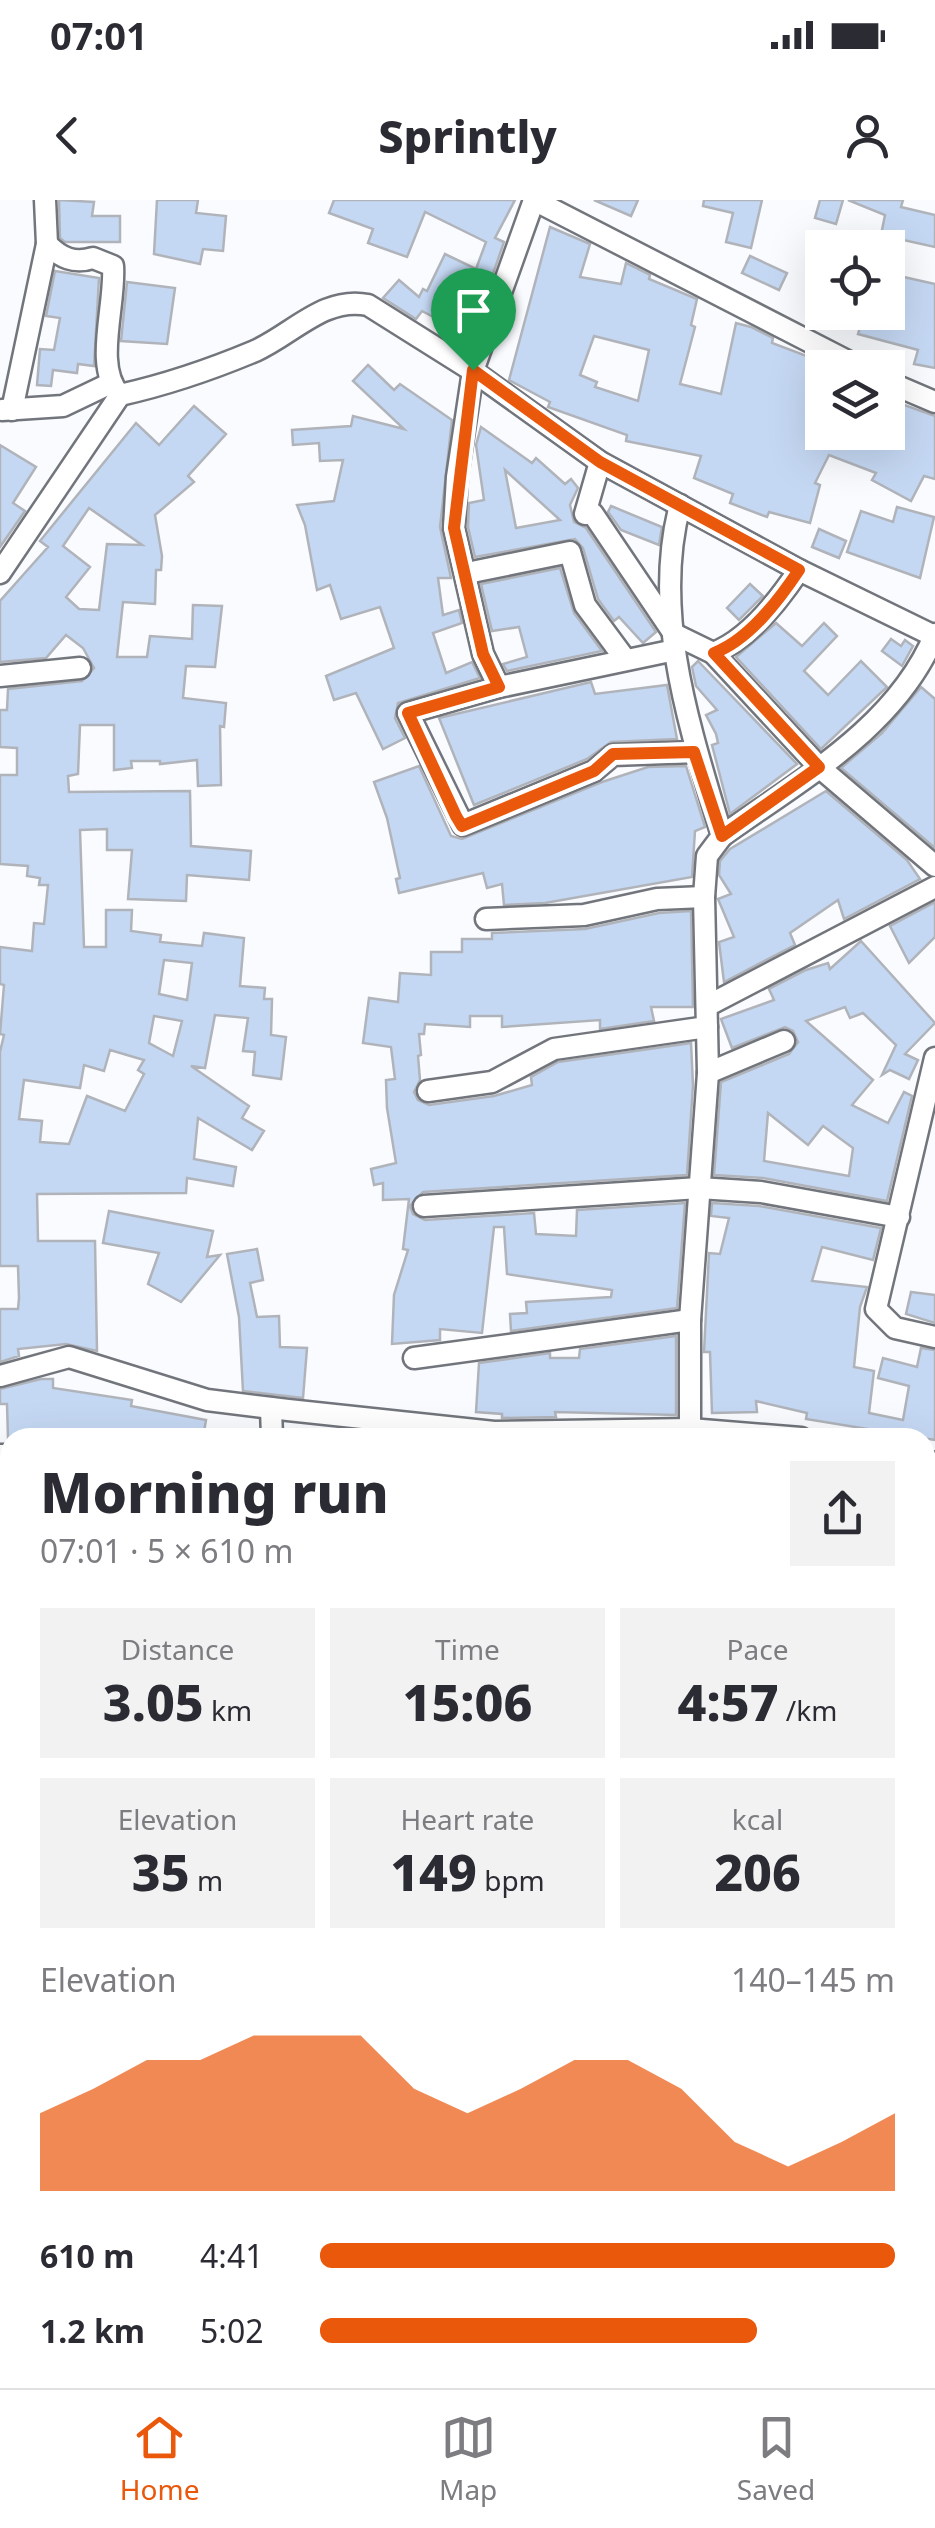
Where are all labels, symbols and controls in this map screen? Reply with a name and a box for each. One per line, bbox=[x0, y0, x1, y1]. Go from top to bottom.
text: 07:01 bbox=[50, 9, 148, 61]
text: Sprintly bbox=[378, 105, 557, 166]
icon: back bbox=[40, 108, 95, 163]
icon: person bbox=[840, 108, 895, 163]
map controls bbox=[805, 230, 905, 450]
button: locate bbox=[805, 230, 905, 330]
pin bbox=[431, 268, 516, 371]
icon: arrive bbox=[446, 283, 501, 338]
button: layers bbox=[805, 350, 905, 450]
text: Morning run bbox=[40, 1454, 389, 1529]
button: share bbox=[790, 1461, 895, 1566]
text: 07:01 · 5 × 610 m bbox=[40, 1529, 293, 1572]
text: Distance bbox=[121, 1630, 234, 1668]
text: Time bbox=[435, 1630, 500, 1668]
text: Pace bbox=[727, 1630, 788, 1668]
text: 3.05 bbox=[103, 1668, 204, 1736]
text: 15:06 bbox=[403, 1668, 532, 1736]
text: 4:57 bbox=[678, 1668, 779, 1736]
text: km bbox=[204, 1691, 252, 1729]
text: /km bbox=[779, 1691, 837, 1729]
text: Elevation bbox=[118, 1800, 237, 1838]
text: Heart rate bbox=[401, 1800, 534, 1838]
text: kcal bbox=[732, 1800, 783, 1838]
text: 35 bbox=[132, 1838, 190, 1906]
text: 149 bbox=[390, 1838, 477, 1906]
text: 206 bbox=[714, 1838, 801, 1906]
text: m bbox=[190, 1861, 223, 1899]
text: bpm bbox=[477, 1861, 545, 1899]
text: Elevation bbox=[40, 1958, 177, 2001]
text: 140–145 m bbox=[731, 1958, 895, 2001]
text: 610 m bbox=[40, 2234, 134, 2277]
text: 4:41 bbox=[200, 2234, 264, 2277]
text: 1.2 km bbox=[40, 2309, 145, 2352]
text: 5:02 bbox=[200, 2309, 264, 2352]
tab: Home bbox=[120, 2410, 199, 2508]
tab: Map bbox=[439, 2410, 497, 2508]
tab: Saved bbox=[737, 2410, 815, 2508]

